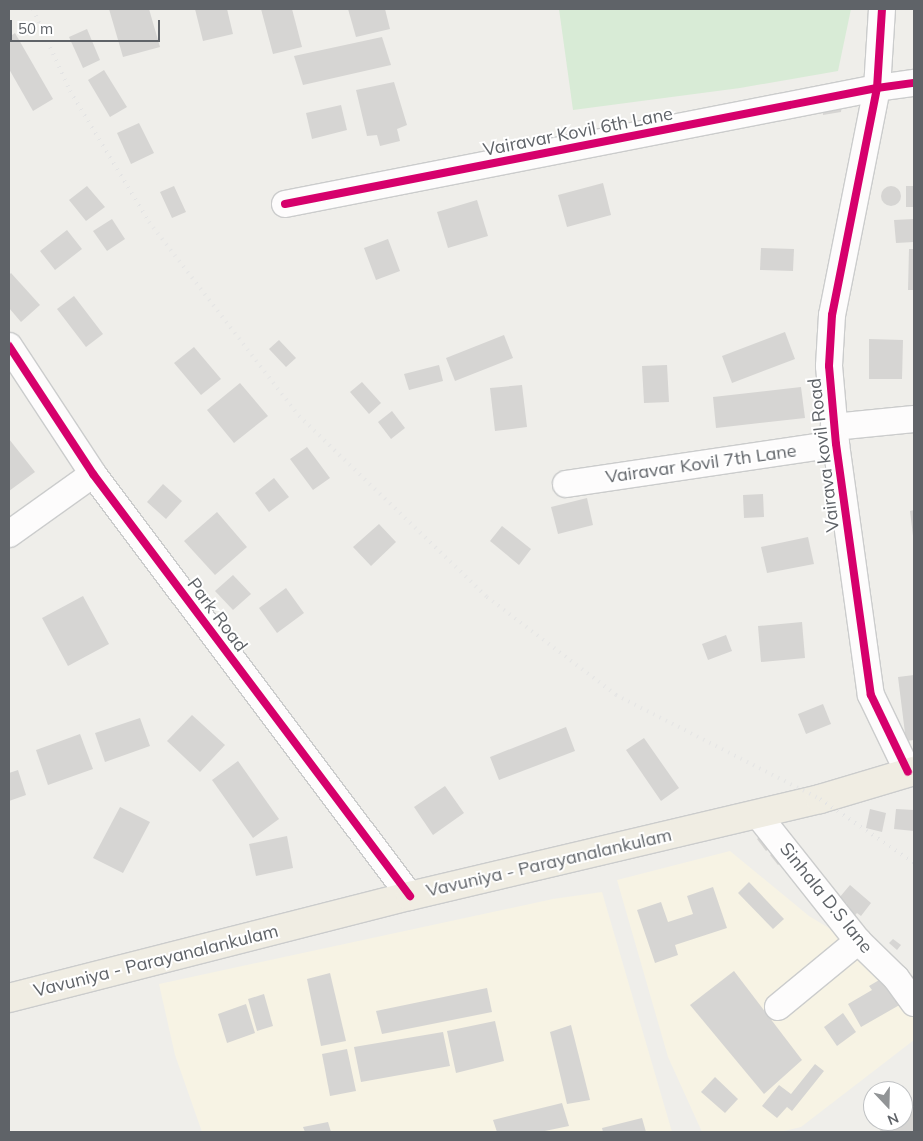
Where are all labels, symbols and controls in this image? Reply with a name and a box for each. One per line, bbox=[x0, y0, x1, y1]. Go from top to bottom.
scale bar bbox=[12, 10, 162, 42]
text: 50 m bbox=[18, 19, 53, 38]
street label: Vairavar Kovil 6th Lane bbox=[481, 103, 675, 161]
street label: Vairava kovil Road bbox=[804, 377, 844, 533]
street label: Vairavar Kovil 7th Lane bbox=[604, 440, 798, 488]
street label: Park Road bbox=[182, 574, 252, 656]
street label: Vavuniya - Parayanalankulam bbox=[424, 824, 674, 902]
street label: Sinhala D.S lane bbox=[775, 839, 877, 957]
street label: Vavuniya - Parayanalankulam bbox=[32, 920, 280, 1002]
north arrow bbox=[863, 1081, 913, 1131]
text: N bbox=[885, 1109, 901, 1129]

